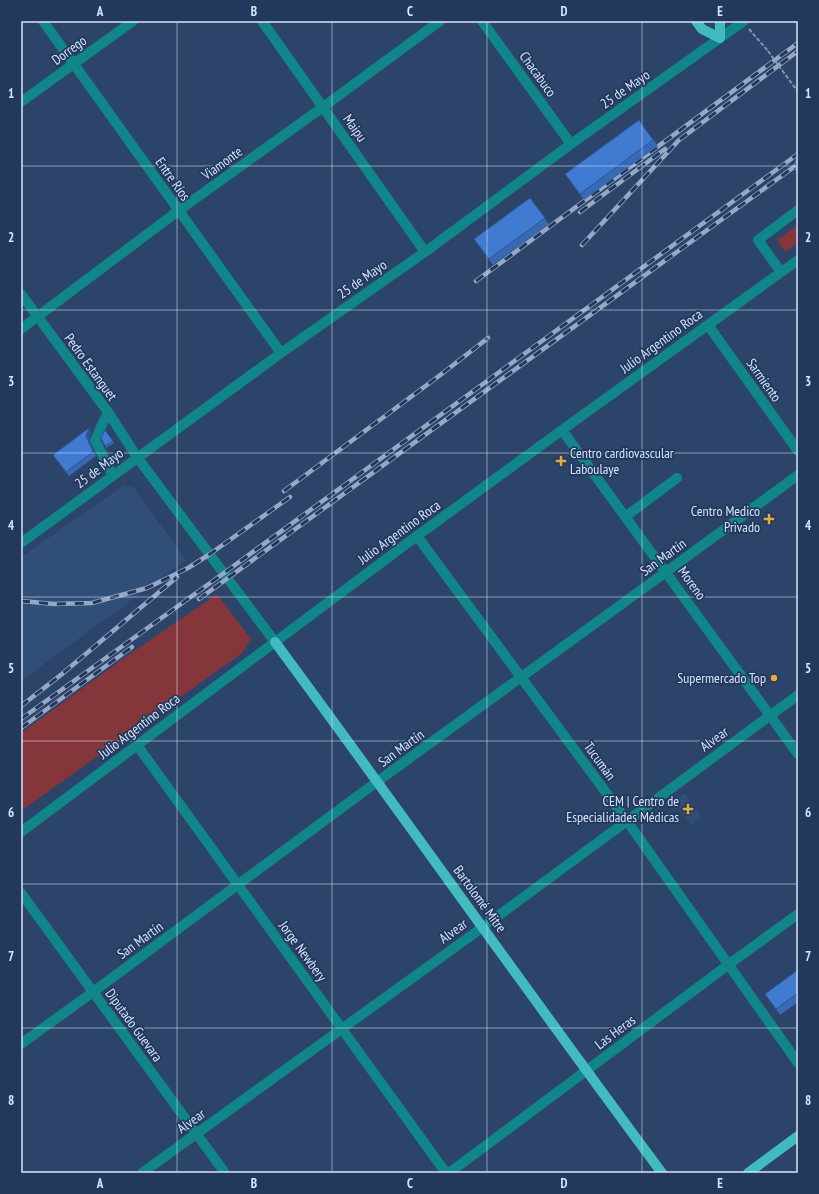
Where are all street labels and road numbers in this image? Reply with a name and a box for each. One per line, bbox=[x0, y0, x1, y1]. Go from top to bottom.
street label: Dorrego bbox=[48, 31, 90, 69]
street label: Chacabuco bbox=[516, 48, 560, 100]
street label: 25 de Mayo bbox=[597, 66, 653, 112]
street label: Maipu bbox=[339, 111, 371, 145]
street label: Viamonte bbox=[197, 142, 246, 184]
street label: Entre Ríos bbox=[152, 154, 195, 204]
street label: 25 de Mayo bbox=[334, 256, 390, 302]
street label: Julio Argentino Roca bbox=[615, 305, 706, 378]
street label: Pedro Estanguet bbox=[61, 330, 121, 404]
street label: Sarmiento bbox=[742, 355, 786, 405]
street label: 25 de Mayo bbox=[71, 444, 127, 492]
street label: Julio Argentino Roca bbox=[353, 496, 444, 569]
street label: San Martín bbox=[636, 534, 690, 580]
street label: Moreno bbox=[674, 563, 710, 603]
street label: Julio Argentino Roca bbox=[94, 689, 183, 763]
street label: Alvear bbox=[696, 723, 732, 755]
street label: San Martín bbox=[374, 725, 428, 771]
street label: Tucumán bbox=[580, 738, 620, 784]
street label: Bartolomé Mitre bbox=[450, 862, 511, 936]
street label: Alvear bbox=[435, 915, 471, 947]
street label: Jorge Newbery bbox=[274, 916, 331, 985]
street label: San Martín bbox=[113, 917, 167, 963]
street label: Diputado Guevara bbox=[101, 985, 167, 1065]
street label: Las Heras bbox=[591, 1011, 639, 1053]
street label: Alvear bbox=[173, 1105, 209, 1137]

